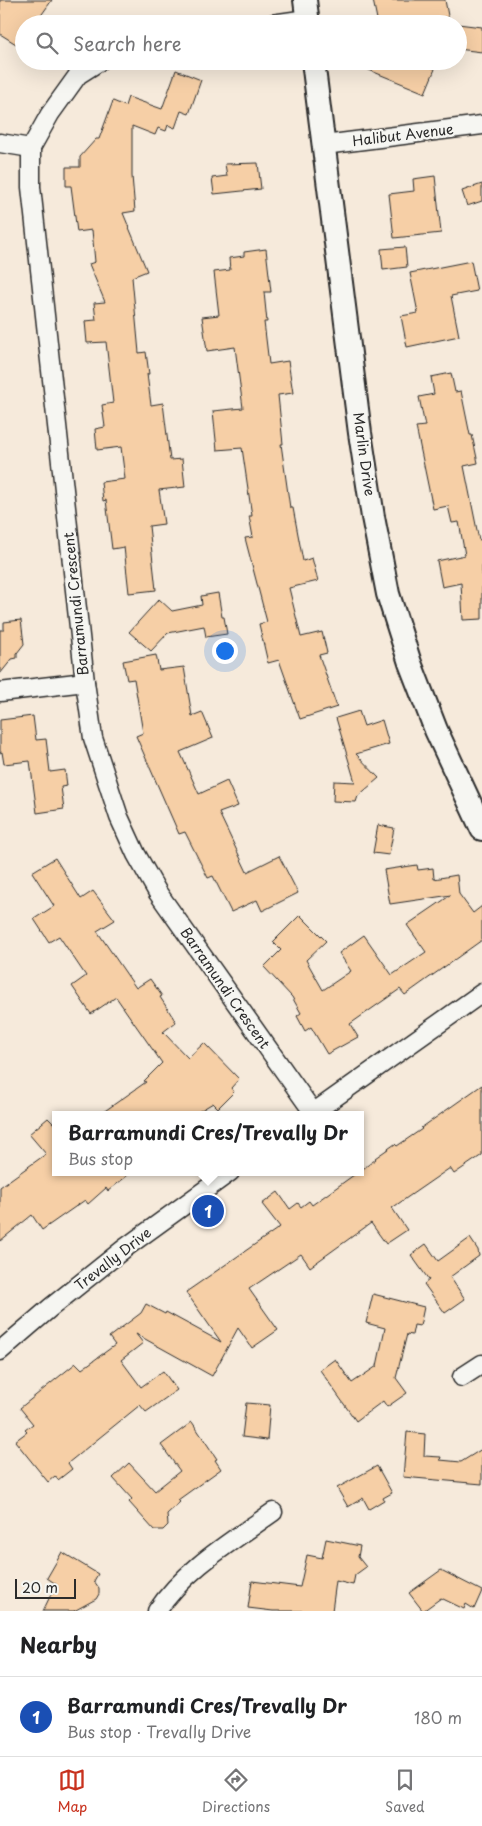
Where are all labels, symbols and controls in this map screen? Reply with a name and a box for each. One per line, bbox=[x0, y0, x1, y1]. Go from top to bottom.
search box bbox=[15, 15, 467, 70]
icon: search bbox=[33, 29, 61, 57]
text: Search here bbox=[73, 29, 182, 57]
street label: Halibut Avenue bbox=[351, 118, 455, 151]
street label: Marlin Drive bbox=[348, 411, 381, 497]
street label: Barramundi Crescent bbox=[58, 531, 93, 677]
your location bbox=[212, 638, 238, 664]
street label: Barramundi Crescent bbox=[176, 923, 275, 1053]
popup bbox=[52, 1111, 364, 1176]
text: Barramundi Cres/Trevally Dr bbox=[68, 1118, 348, 1146]
text: Bus stop bbox=[68, 1146, 133, 1170]
pin: 1 bbox=[192, 1192, 224, 1230]
street label: Trevally Drive bbox=[70, 1222, 155, 1295]
scale bar bbox=[15, 1576, 76, 1599]
text: 20 m bbox=[22, 1577, 58, 1598]
text: Nearby bbox=[20, 1628, 97, 1660]
text: Barramundi Cres/Trevally Dr bbox=[67, 1691, 347, 1719]
text: 1 bbox=[32, 1705, 40, 1729]
text: 180 m bbox=[414, 1705, 462, 1729]
text: Bus stop · Trevally Drive bbox=[67, 1719, 251, 1743]
tab: Map bbox=[57, 1766, 87, 1817]
tab: Directions bbox=[202, 1766, 270, 1817]
tab: Saved bbox=[385, 1766, 425, 1817]

